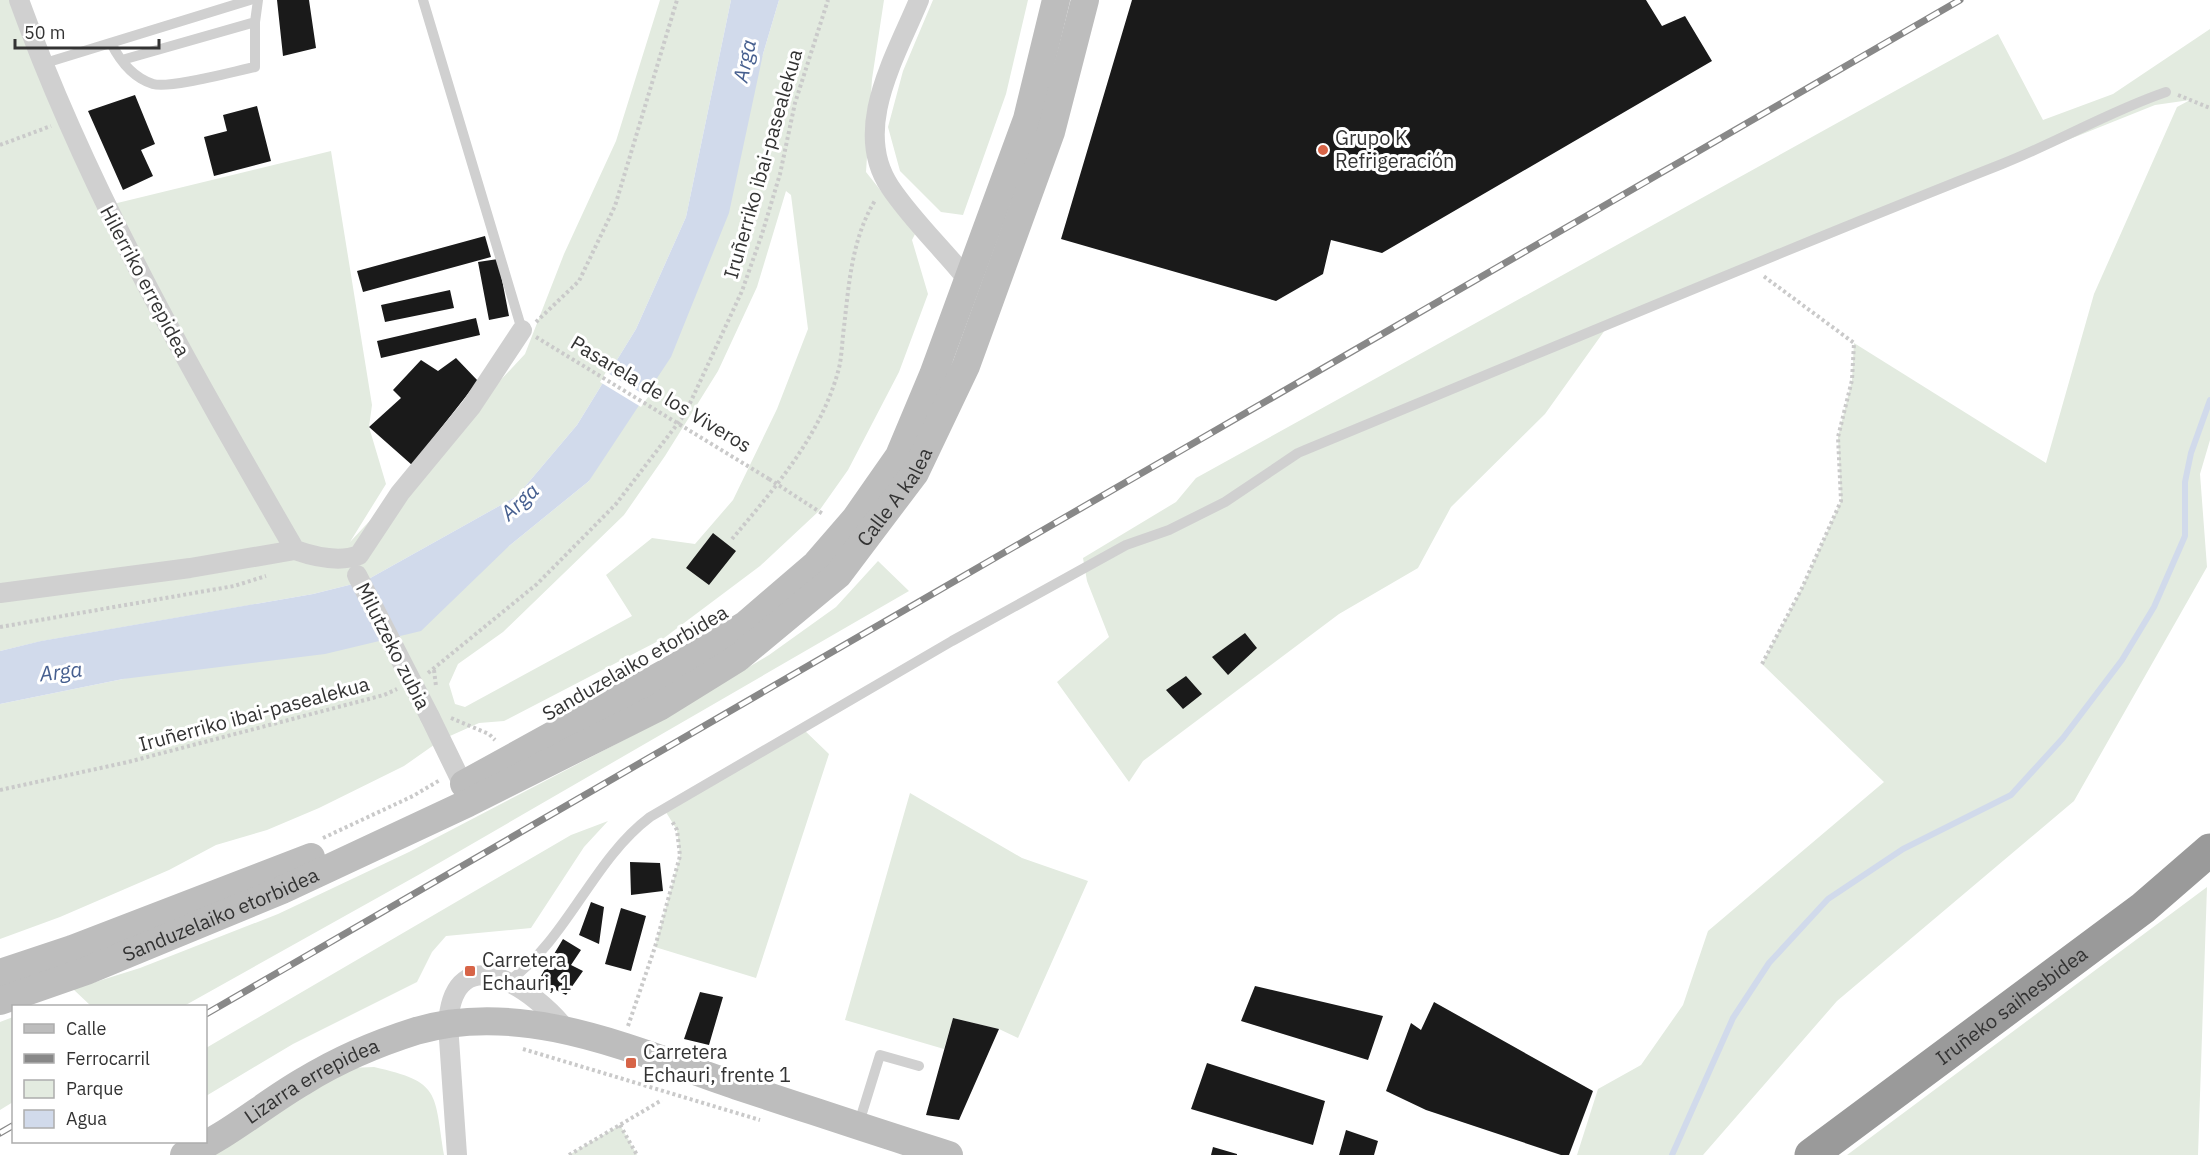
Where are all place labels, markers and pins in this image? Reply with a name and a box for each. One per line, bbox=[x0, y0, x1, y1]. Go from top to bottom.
place label: Grupo K Refrigeración bbox=[1335, 124, 1454, 174]
marker: Grupo K Refrigeración bbox=[1316, 143, 1330, 157]
place label: Carretera Echauri, 1 bbox=[482, 946, 571, 996]
marker: Carretera Echauri, 1 bbox=[463, 964, 477, 978]
place label: Carretera Echauri, frente 1 bbox=[643, 1038, 791, 1088]
marker: Carretera Echauri, frente 1 bbox=[624, 1056, 638, 1070]

